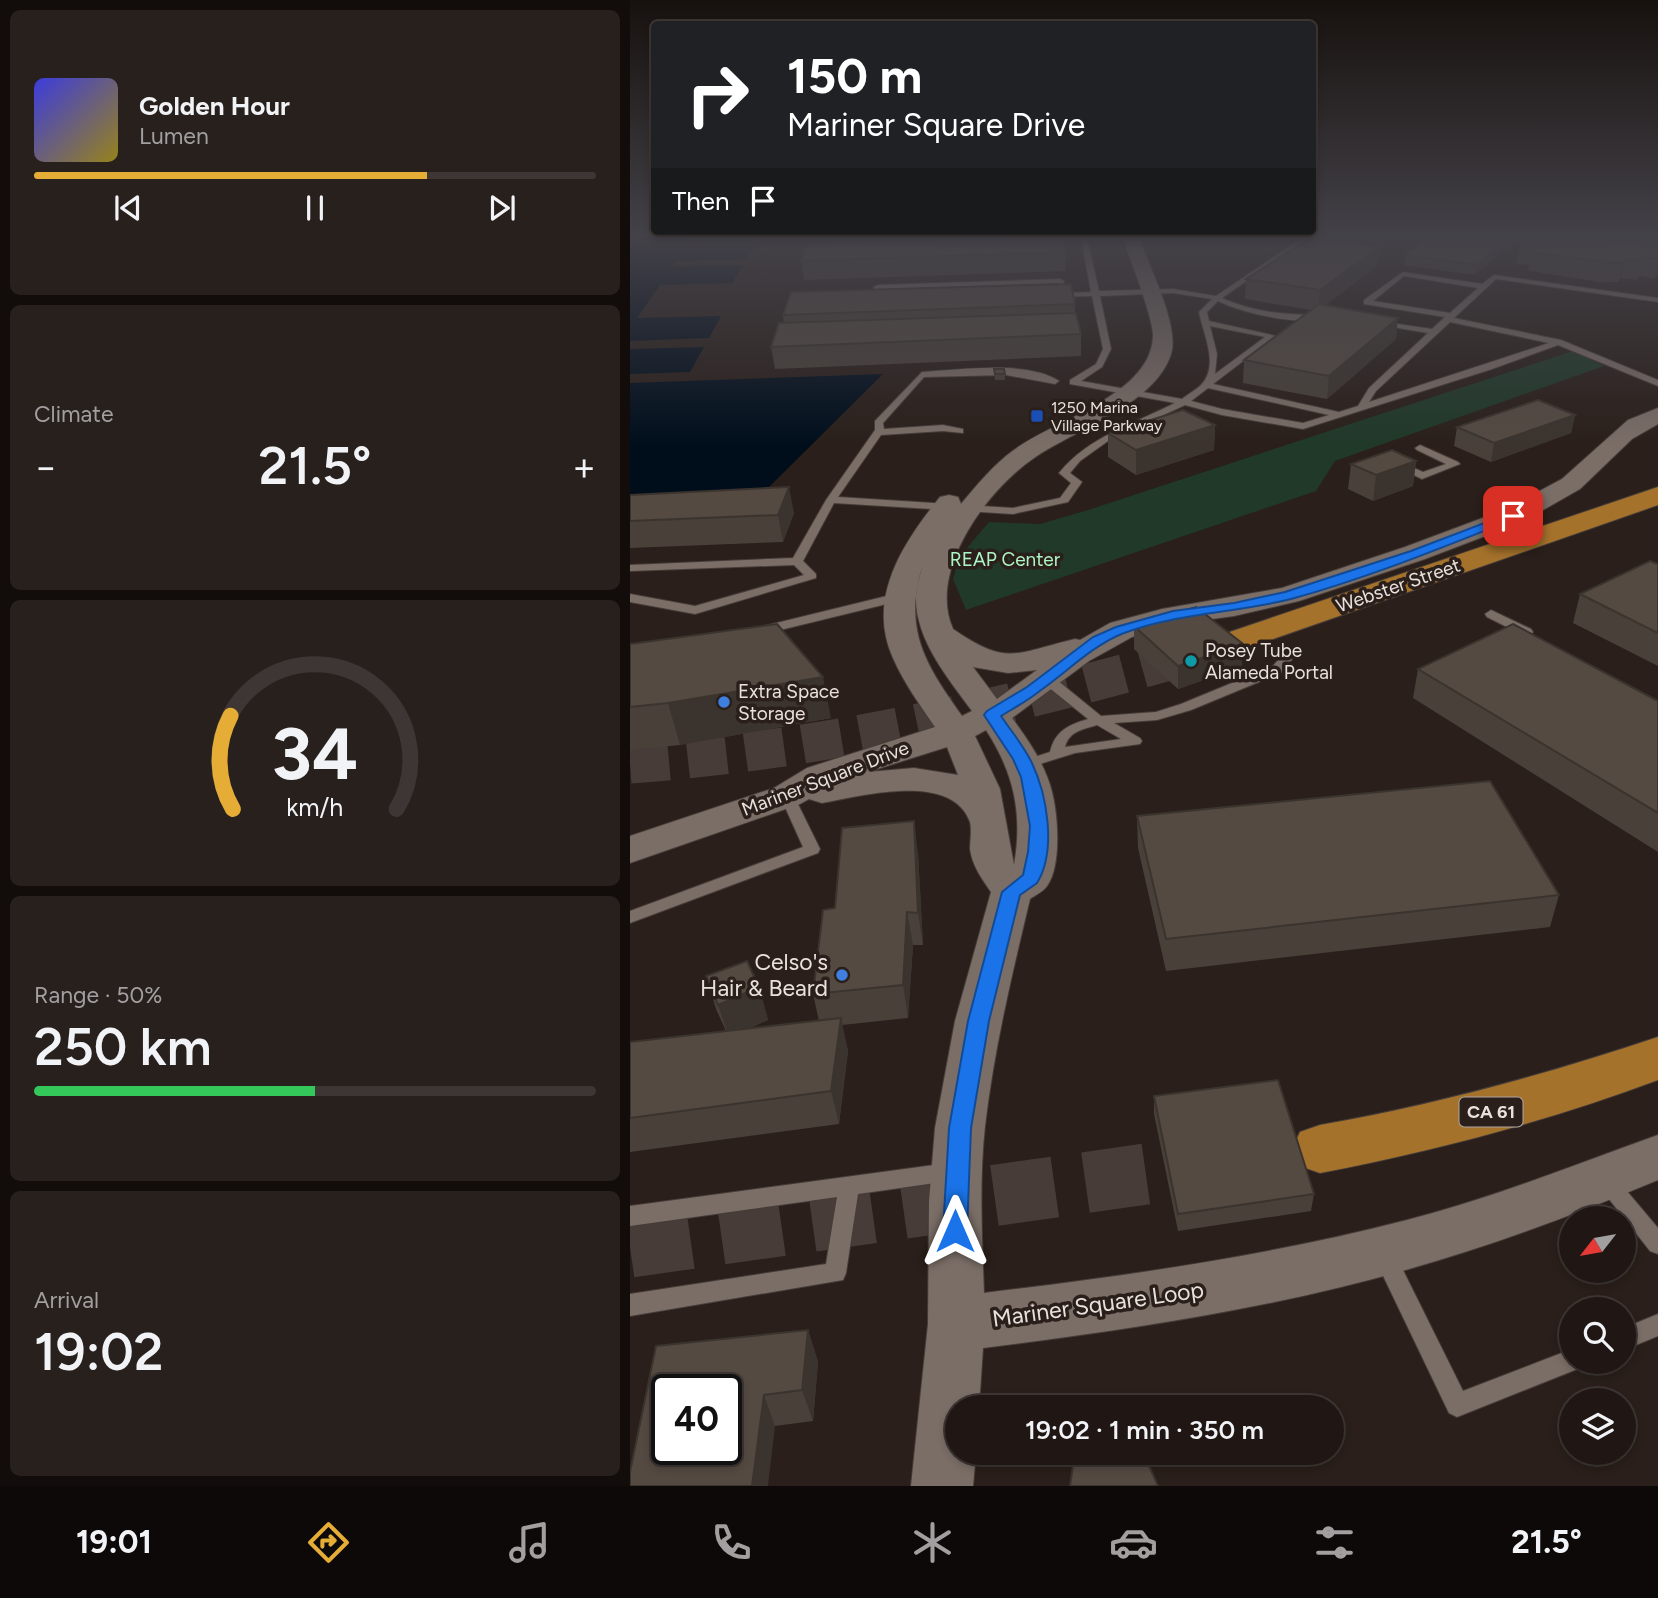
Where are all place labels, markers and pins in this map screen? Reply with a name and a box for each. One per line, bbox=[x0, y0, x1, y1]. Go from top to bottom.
place label: 1250 Marina Village Parkway bbox=[1051, 398, 1163, 435]
marker: 1250 Marina Village Parkway bbox=[1029, 408, 1045, 424]
pin bbox=[1483, 486, 1543, 546]
place label: Posey Tube Alameda Portal bbox=[1205, 639, 1333, 684]
marker: Posey Tube Alameda Portal bbox=[1183, 653, 1199, 669]
place label: Extra Space Storage bbox=[738, 680, 840, 725]
marker: Extra Space Storage bbox=[716, 694, 732, 710]
place label: Celso's Hair & Beard bbox=[700, 948, 828, 1002]
marker: Celso's Hair & Beard bbox=[834, 967, 850, 983]

